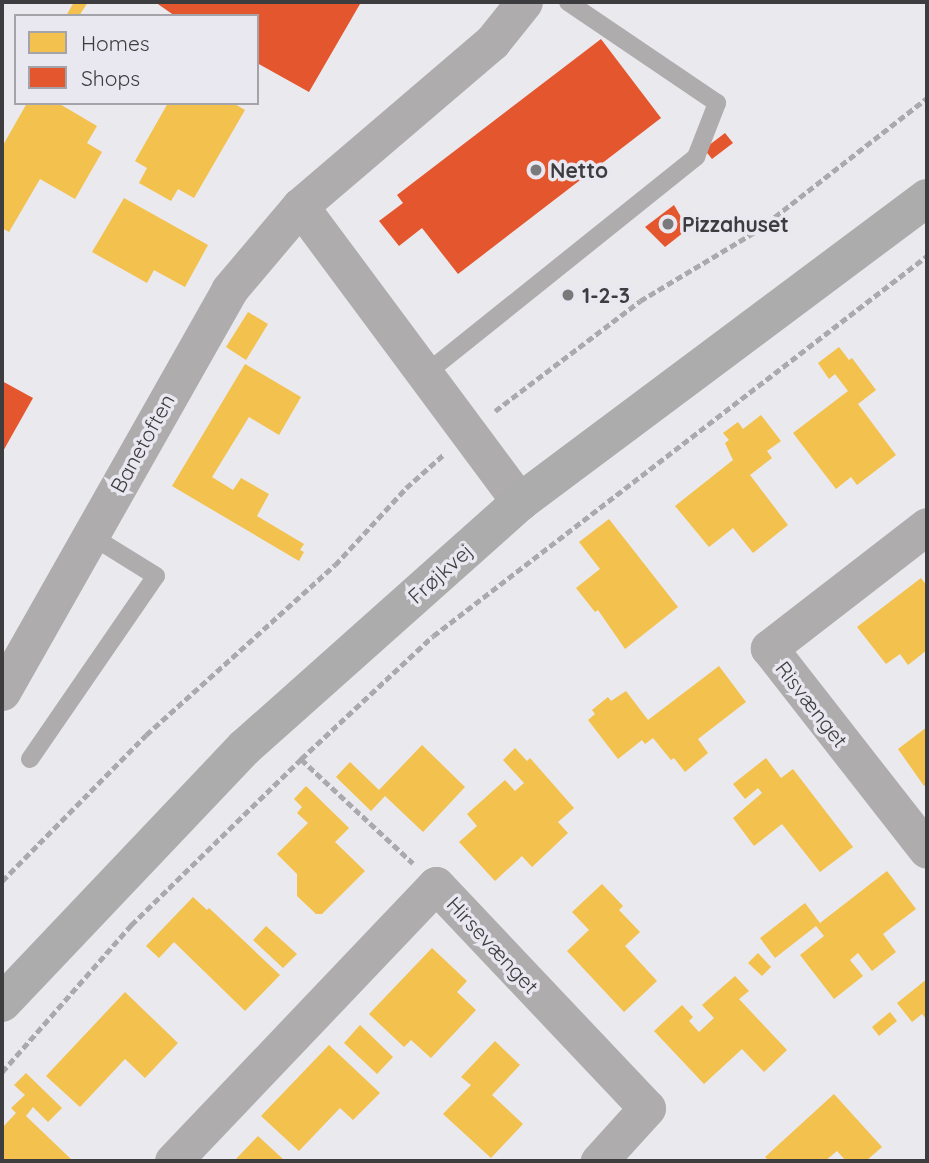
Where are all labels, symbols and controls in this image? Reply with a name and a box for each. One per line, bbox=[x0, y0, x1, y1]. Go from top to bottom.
legend bbox=[14, 14, 259, 105]
text: Homes bbox=[81, 30, 150, 56]
text: Shops bbox=[81, 65, 140, 91]
place label: Netto bbox=[550, 157, 608, 183]
marker: Netto bbox=[528, 162, 544, 178]
place label: Pizzahuset bbox=[682, 211, 789, 237]
marker: Pizzahuset bbox=[660, 216, 676, 232]
place label: 1-2-3 bbox=[582, 282, 630, 308]
marker: 1-2-3 bbox=[560, 287, 576, 303]
street label: Banetoften bbox=[105, 389, 179, 497]
street label: Frøjkvej bbox=[403, 538, 477, 608]
street label: Risvænget bbox=[771, 656, 853, 752]
street label: Hirsevænget bbox=[442, 891, 544, 999]

